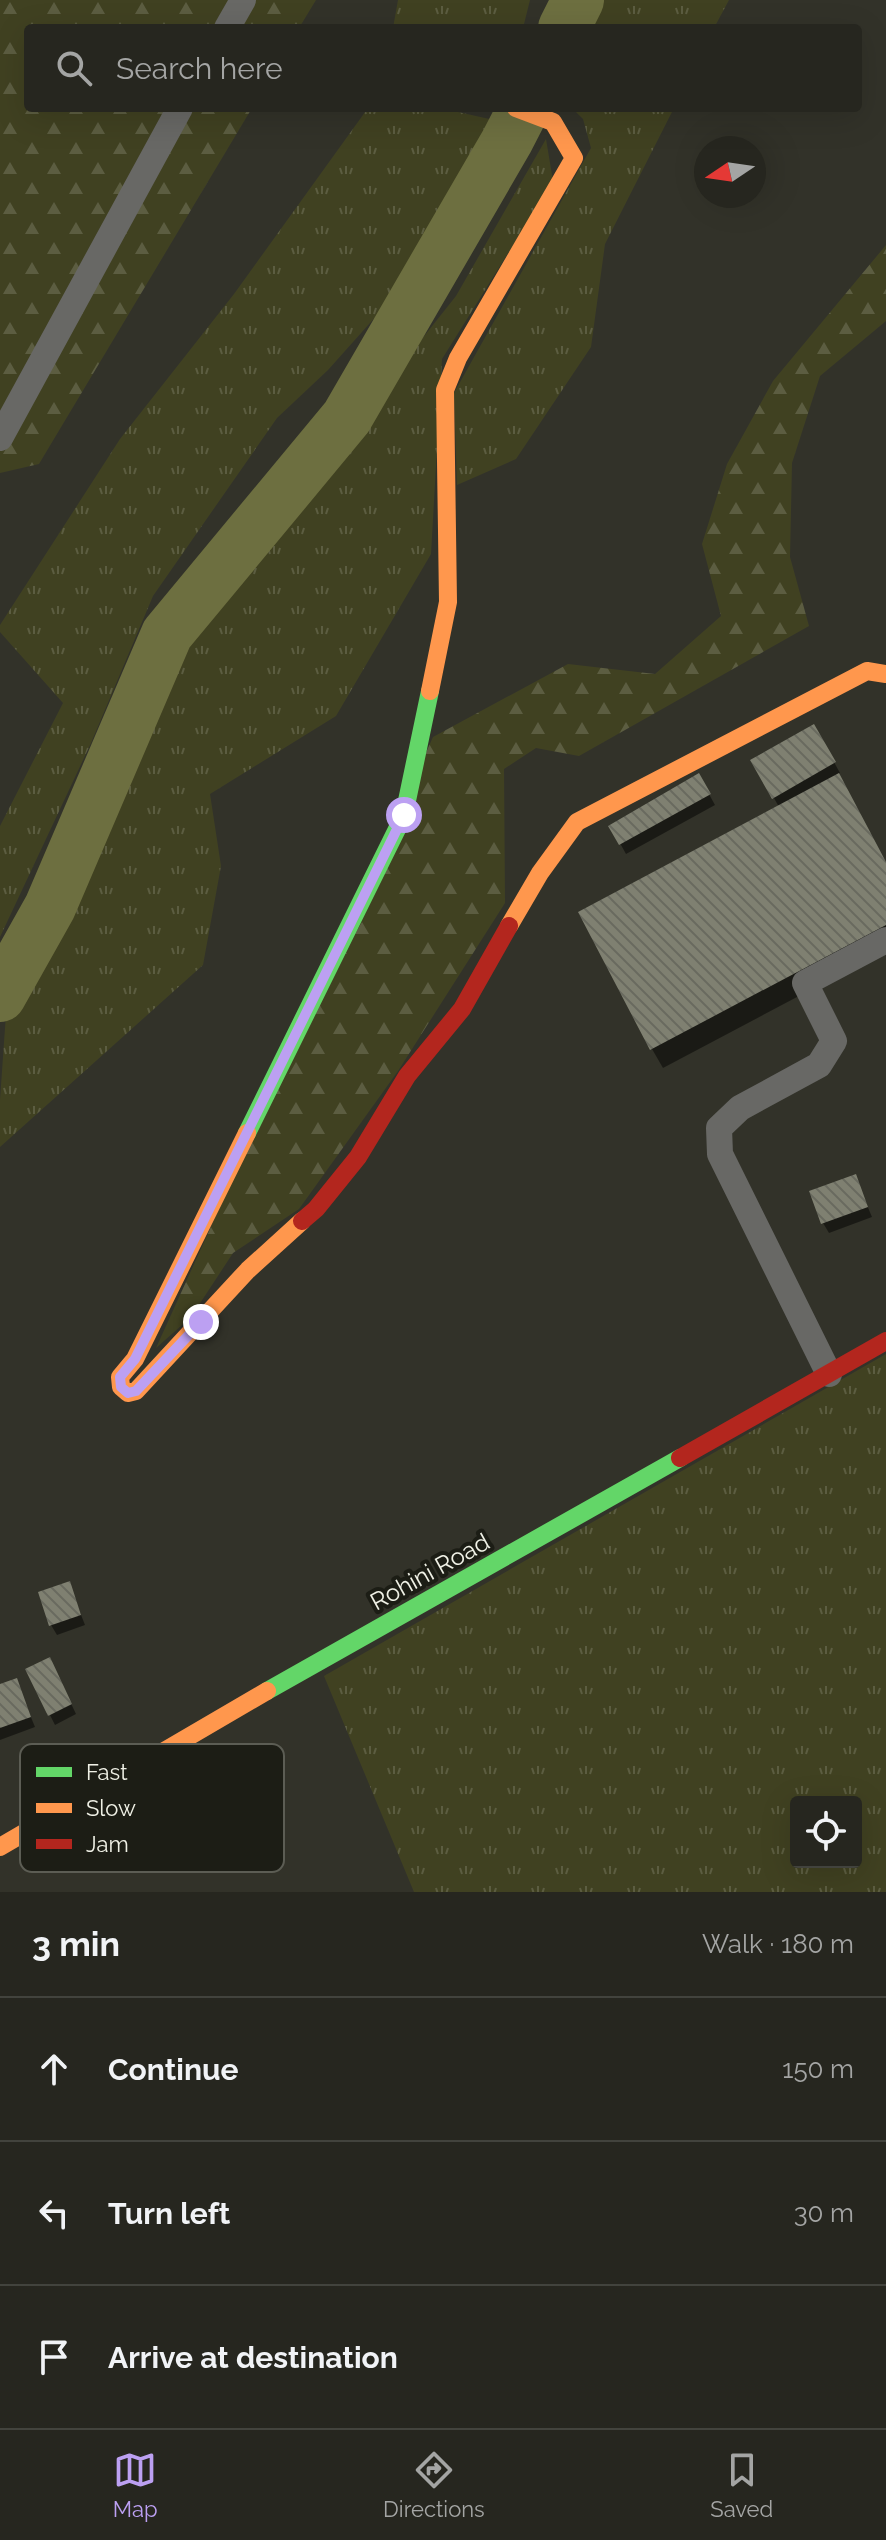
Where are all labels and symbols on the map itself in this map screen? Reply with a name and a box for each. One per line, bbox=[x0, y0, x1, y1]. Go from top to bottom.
north arrow bbox=[694, 136, 766, 208]
route start bbox=[386, 797, 422, 833]
route end bbox=[183, 1304, 219, 1340]
street label: Rohini Road bbox=[365, 1527, 494, 1616]
legend bbox=[20, 1744, 284, 1872]
text: Fast bbox=[86, 1759, 128, 1785]
text: Slow bbox=[86, 1795, 136, 1821]
text: Jam bbox=[86, 1831, 129, 1857]

